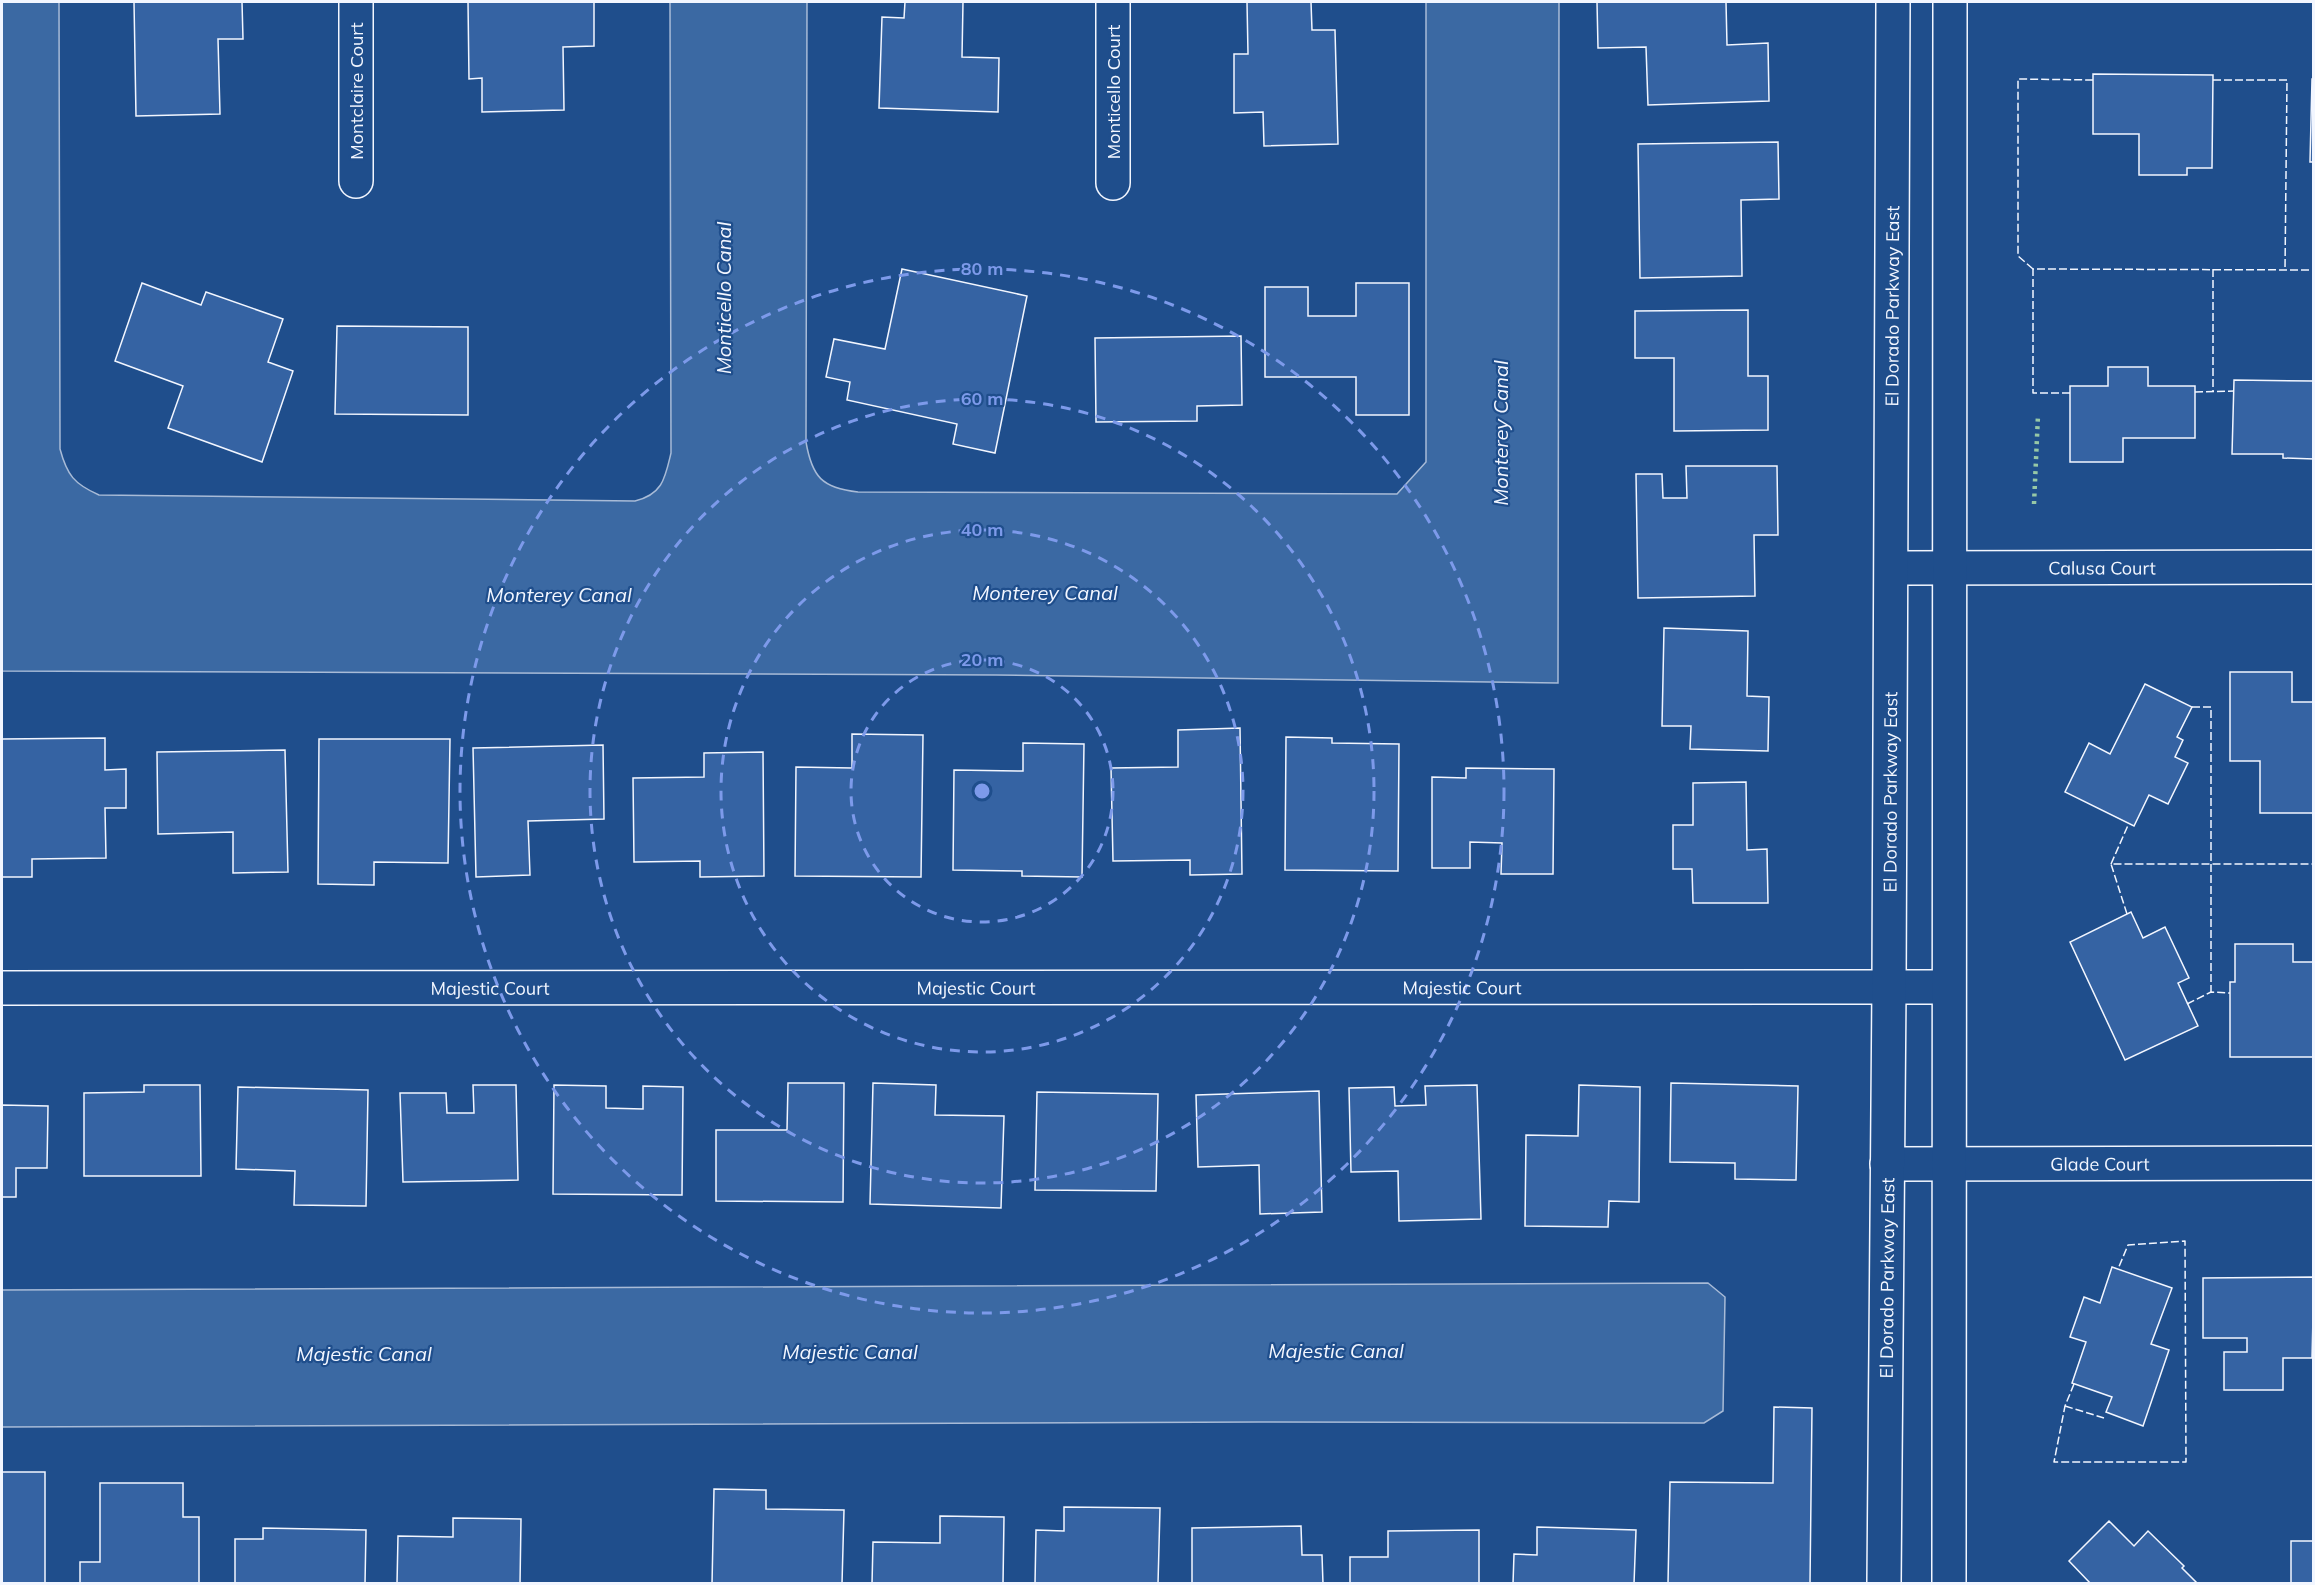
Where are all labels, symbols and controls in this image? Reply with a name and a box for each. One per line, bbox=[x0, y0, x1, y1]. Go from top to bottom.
street label: Montclaire Court bbox=[345, 22, 368, 160]
street label: Monticello Court bbox=[1102, 25, 1125, 159]
street label: El Dorado Parkway East bbox=[1880, 206, 1904, 407]
water label: Monticello Canal bbox=[711, 221, 736, 374]
text: 80 m bbox=[961, 257, 1003, 280]
water label: Monterey Canal bbox=[1488, 360, 1513, 506]
text: 60 m bbox=[961, 387, 1003, 410]
text: 40 m bbox=[961, 518, 1003, 541]
street label: Calusa Court bbox=[2048, 556, 2156, 579]
water label: Monterey Canal bbox=[972, 580, 1118, 605]
water label: Monterey Canal bbox=[486, 582, 632, 607]
text: 20 m bbox=[961, 648, 1003, 671]
street label: El Dorado Parkway East bbox=[1878, 692, 1902, 893]
centre of rings bbox=[972, 781, 992, 801]
street label: Majestic Court bbox=[430, 976, 550, 999]
street label: Majestic Court bbox=[916, 976, 1036, 999]
street label: Majestic Court bbox=[1402, 976, 1522, 999]
street label: Glade Court bbox=[2050, 1152, 2150, 1175]
street label: El Dorado Parkway East bbox=[1874, 1177, 1899, 1379]
water label: Majestic Canal bbox=[1268, 1338, 1404, 1363]
water label: Majestic Canal bbox=[782, 1339, 918, 1364]
water label: Majestic Canal bbox=[296, 1341, 432, 1366]

